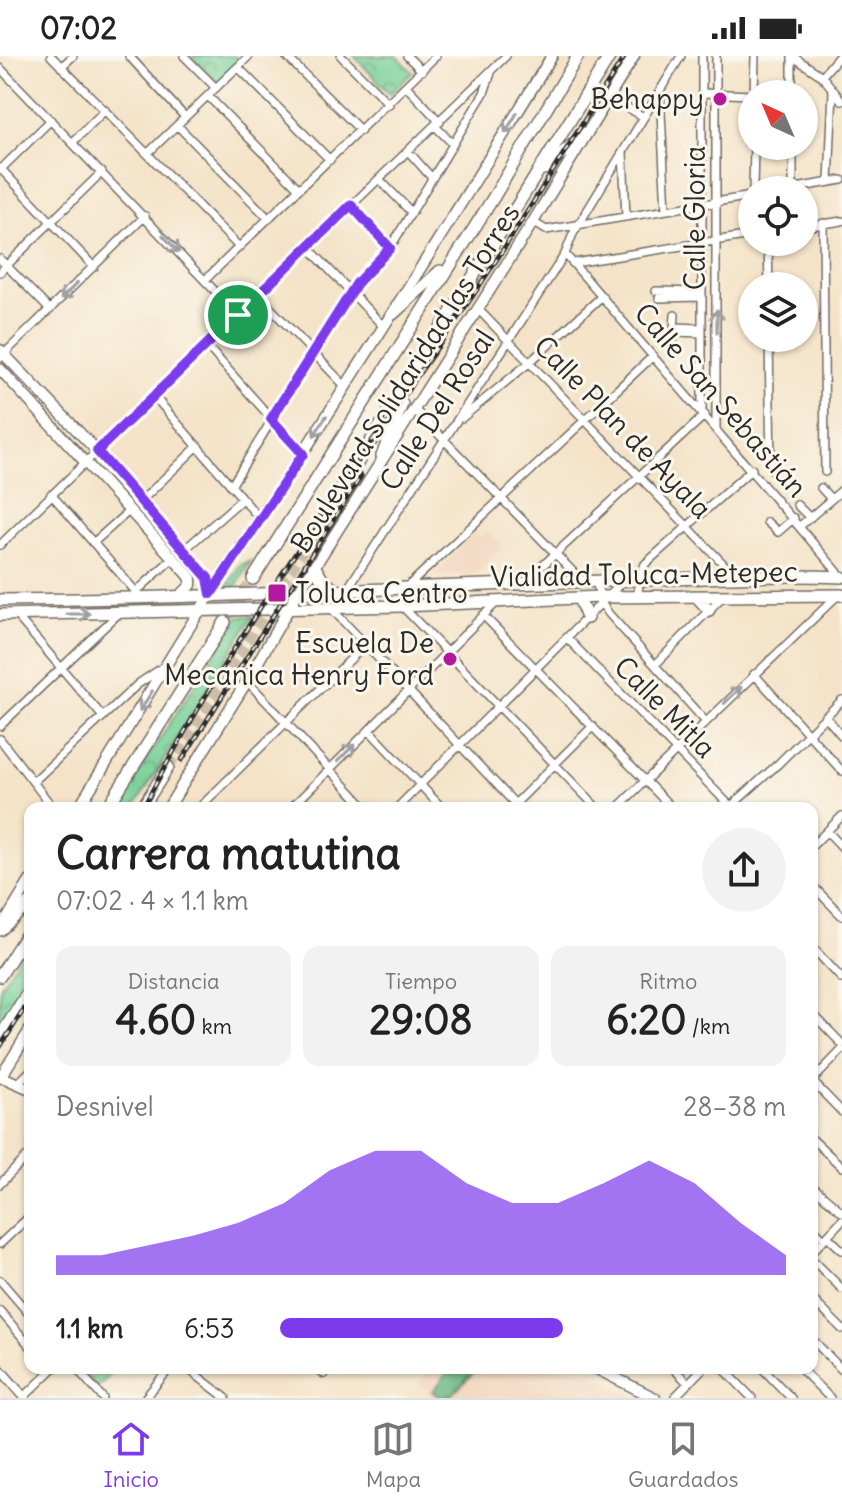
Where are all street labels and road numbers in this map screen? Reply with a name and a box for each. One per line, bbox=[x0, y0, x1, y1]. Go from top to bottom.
street label: Calle Gloria bbox=[677, 146, 713, 290]
street label: Boulevard Solidaridad las Torres bbox=[282, 197, 528, 559]
street label: Calle San Sebastián bbox=[627, 295, 815, 505]
street label: Calle Del Rosal bbox=[372, 323, 502, 497]
street label: Calle Plan de Ayala bbox=[526, 328, 720, 526]
street label: Vialidad Toluca-Metepec bbox=[490, 553, 798, 595]
street label: Calle Mitla bbox=[607, 649, 723, 765]

